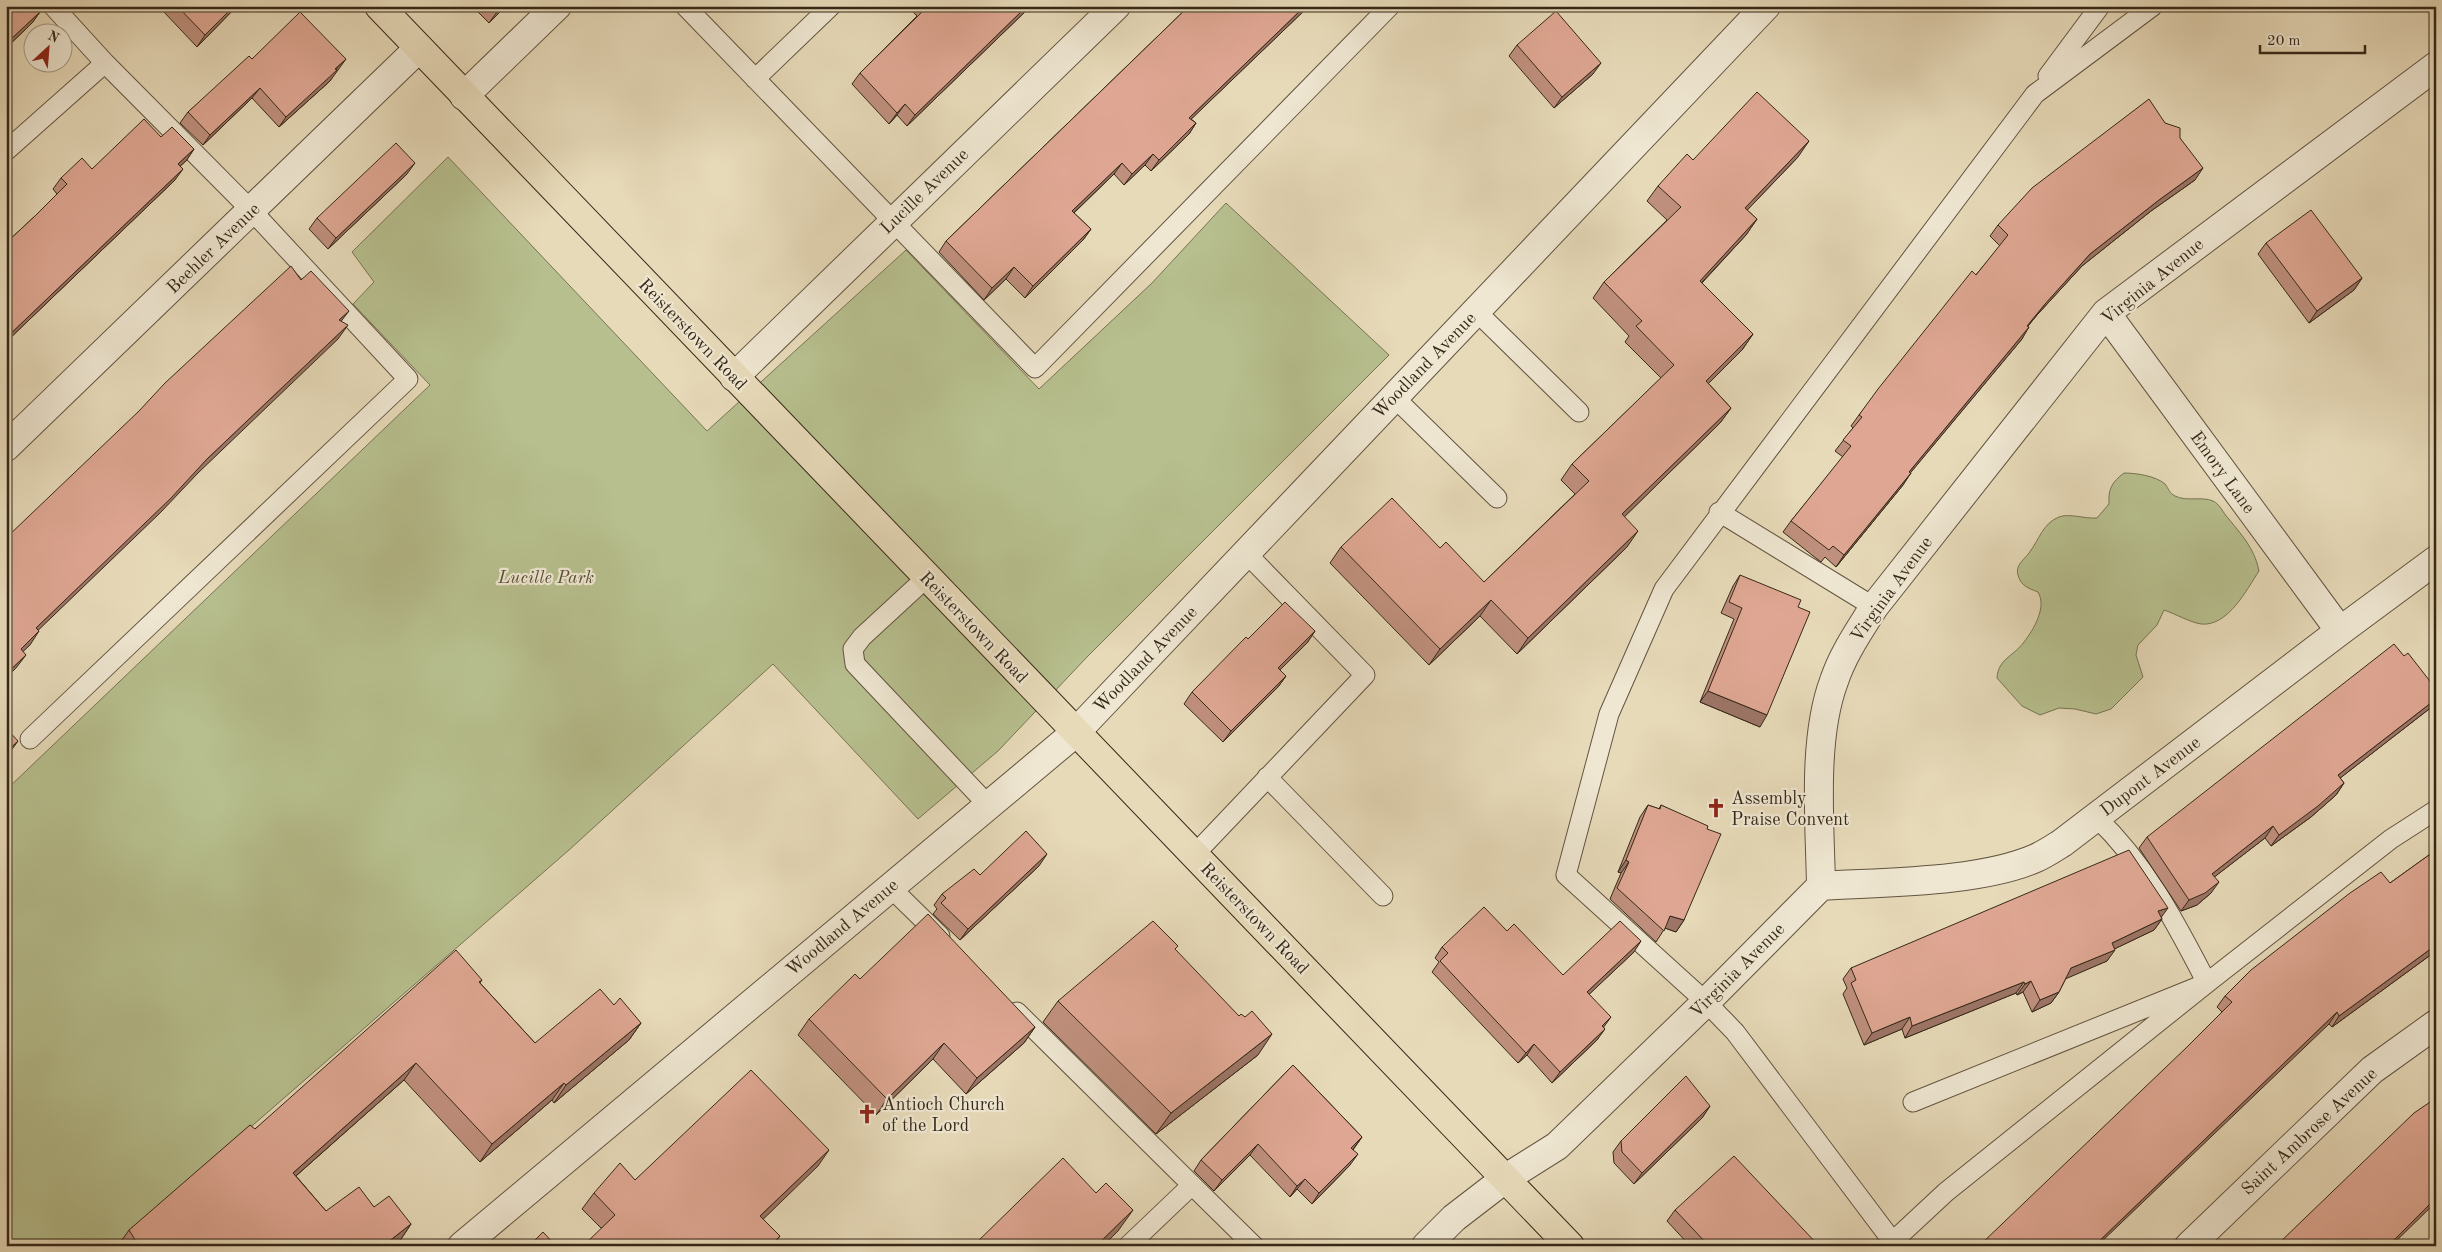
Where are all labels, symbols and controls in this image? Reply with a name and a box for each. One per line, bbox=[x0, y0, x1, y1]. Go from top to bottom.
north arrow bbox=[22, 22, 72, 72]
scale bar bbox=[2260, 22, 2364, 54]
text: N bbox=[45, 29, 61, 46]
text: 20 m bbox=[2267, 34, 2301, 49]
street label: Lucille Avenue bbox=[877, 145, 972, 238]
street label: Beehler Avenue bbox=[164, 200, 264, 297]
street label: Virginia Avenue bbox=[2098, 235, 2207, 328]
street label: Reisterstown Road bbox=[635, 275, 750, 394]
street label: Woodland Avenue bbox=[1370, 309, 1480, 422]
street label: Emory Lane bbox=[2187, 428, 2258, 517]
street label: Virginia Avenue bbox=[1848, 533, 1936, 646]
street label: Reisterstown Road bbox=[916, 568, 1031, 687]
park label: Lucille Park bbox=[497, 569, 594, 587]
street label: Woodland Avenue bbox=[1091, 603, 1201, 716]
street label: Dupont Avenue bbox=[2097, 733, 2204, 820]
place label: Assembly Praise Convent bbox=[1731, 790, 1849, 829]
church icon: Assembly Praise Convent bbox=[1705, 797, 1727, 819]
street label: Reisterstown Road bbox=[1197, 859, 1312, 978]
street label: Woodland Avenue bbox=[783, 876, 902, 980]
street label: Virginia Avenue bbox=[1687, 920, 1788, 1021]
street label: Saint Ambrose Avenue bbox=[2239, 1065, 2381, 1199]
place label: Antioch Church of the Lord bbox=[882, 1096, 1005, 1135]
church icon: Antioch Church of the Lord bbox=[856, 1103, 878, 1125]

